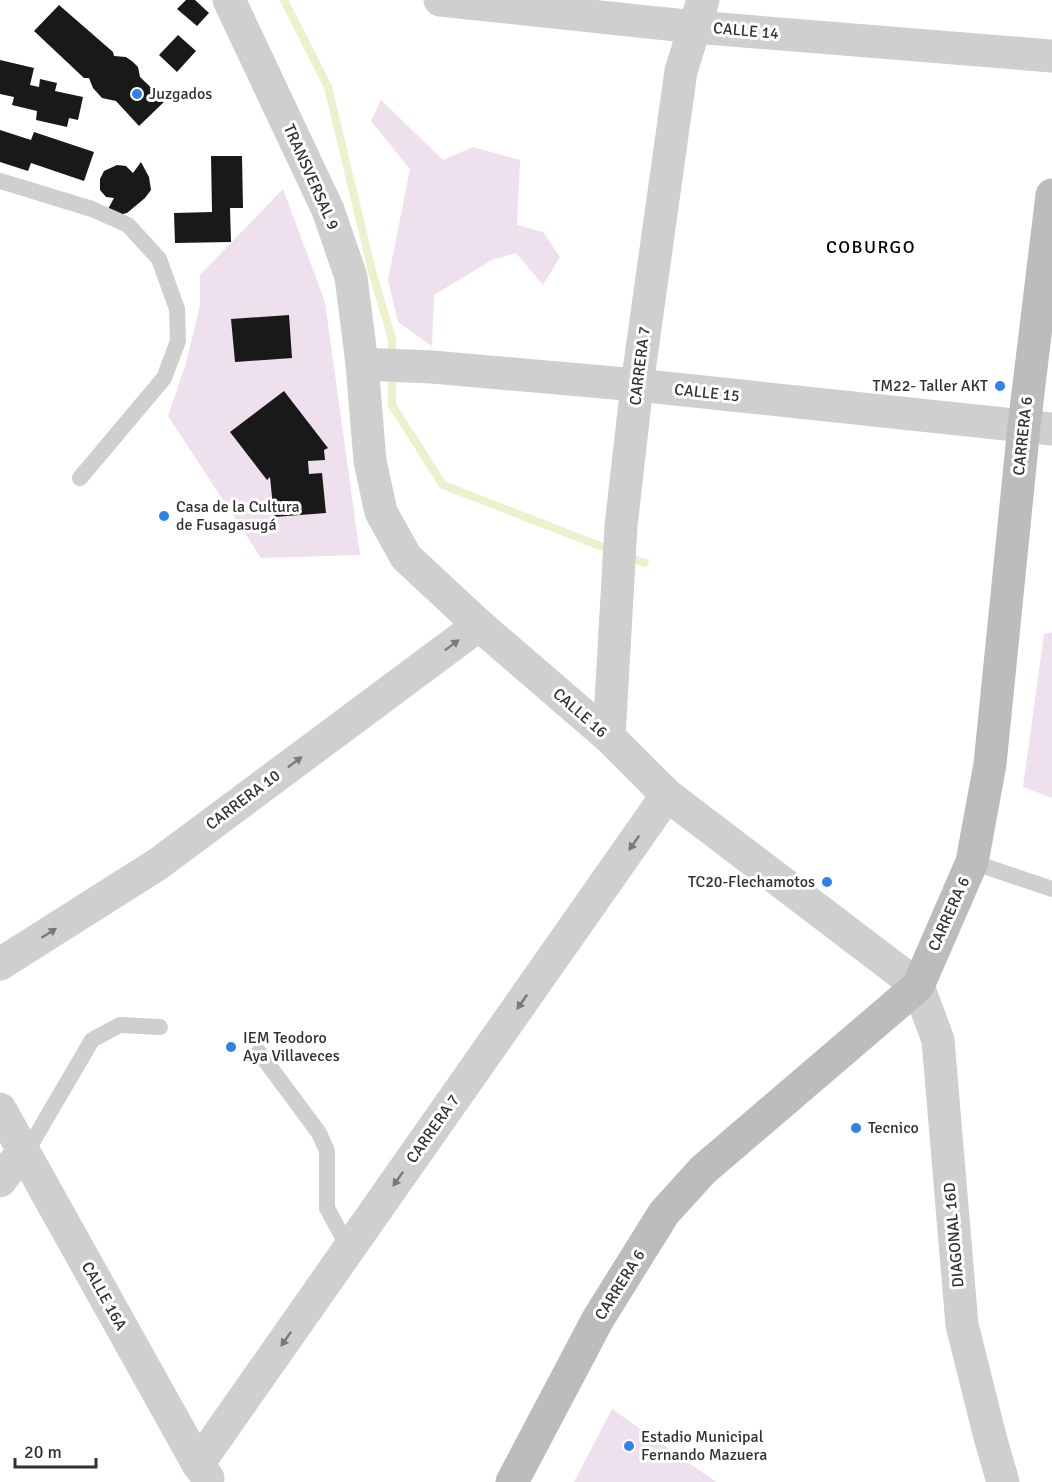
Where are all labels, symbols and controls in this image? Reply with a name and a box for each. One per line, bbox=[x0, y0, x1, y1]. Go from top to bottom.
street label: CALLE 14 bbox=[712, 18, 780, 44]
place label: Juzgados bbox=[149, 84, 212, 104]
marker: Juzgados bbox=[130, 87, 144, 101]
street label: TRANSVERSAL 9 bbox=[279, 121, 343, 233]
district label: COBURGO bbox=[826, 236, 916, 258]
street label: CARRERA 7 bbox=[625, 325, 655, 407]
place label: TM22- Taller AKT bbox=[873, 376, 988, 396]
marker: TM22- Taller AKT bbox=[993, 379, 1007, 393]
street label: CALLE 15 bbox=[673, 380, 741, 406]
street label: CARRERA 6 bbox=[1009, 396, 1037, 476]
place label: Casa de la Cultura de Fusagasugá bbox=[176, 497, 300, 535]
marker: Casa de la Cultura de Fusagasugá bbox=[157, 509, 171, 523]
one-way arrow bbox=[444, 640, 459, 652]
street label: CALLE 16 bbox=[549, 684, 611, 742]
one-way arrow bbox=[288, 756, 303, 768]
street label: CARRERA 10 bbox=[202, 766, 284, 834]
one-way arrow bbox=[628, 834, 640, 850]
place label: TC20-Flechamotos bbox=[688, 872, 815, 892]
street label: CARRERA 6 bbox=[924, 874, 974, 954]
marker: TC20-Flechamotos bbox=[820, 875, 834, 889]
one-way arrow bbox=[41, 928, 57, 939]
one-way arrow bbox=[516, 994, 528, 1010]
place label: IEM Teodoro Aya Villaveces bbox=[243, 1028, 340, 1066]
marker: IEM Teodoro Aya Villaveces bbox=[224, 1040, 238, 1054]
street label: CARRERA 7 bbox=[402, 1091, 464, 1167]
place label: Tecnico bbox=[868, 1118, 919, 1138]
marker: Tecnico bbox=[849, 1121, 863, 1135]
one-way arrow bbox=[392, 1171, 404, 1187]
street label: DIAGONAL 16D bbox=[939, 1182, 969, 1288]
street label: CARRERA 6 bbox=[591, 1246, 649, 1324]
street label: CALLE 16A bbox=[77, 1258, 131, 1334]
one-way arrow bbox=[280, 1331, 292, 1346]
place label: Estadio Municipal Fernando Mazuera bbox=[641, 1427, 767, 1465]
scale bar bbox=[15, 1431, 96, 1469]
marker: Estadio Municipal Fernando Mazuera bbox=[622, 1439, 636, 1453]
text: 20 m bbox=[24, 1441, 62, 1463]

